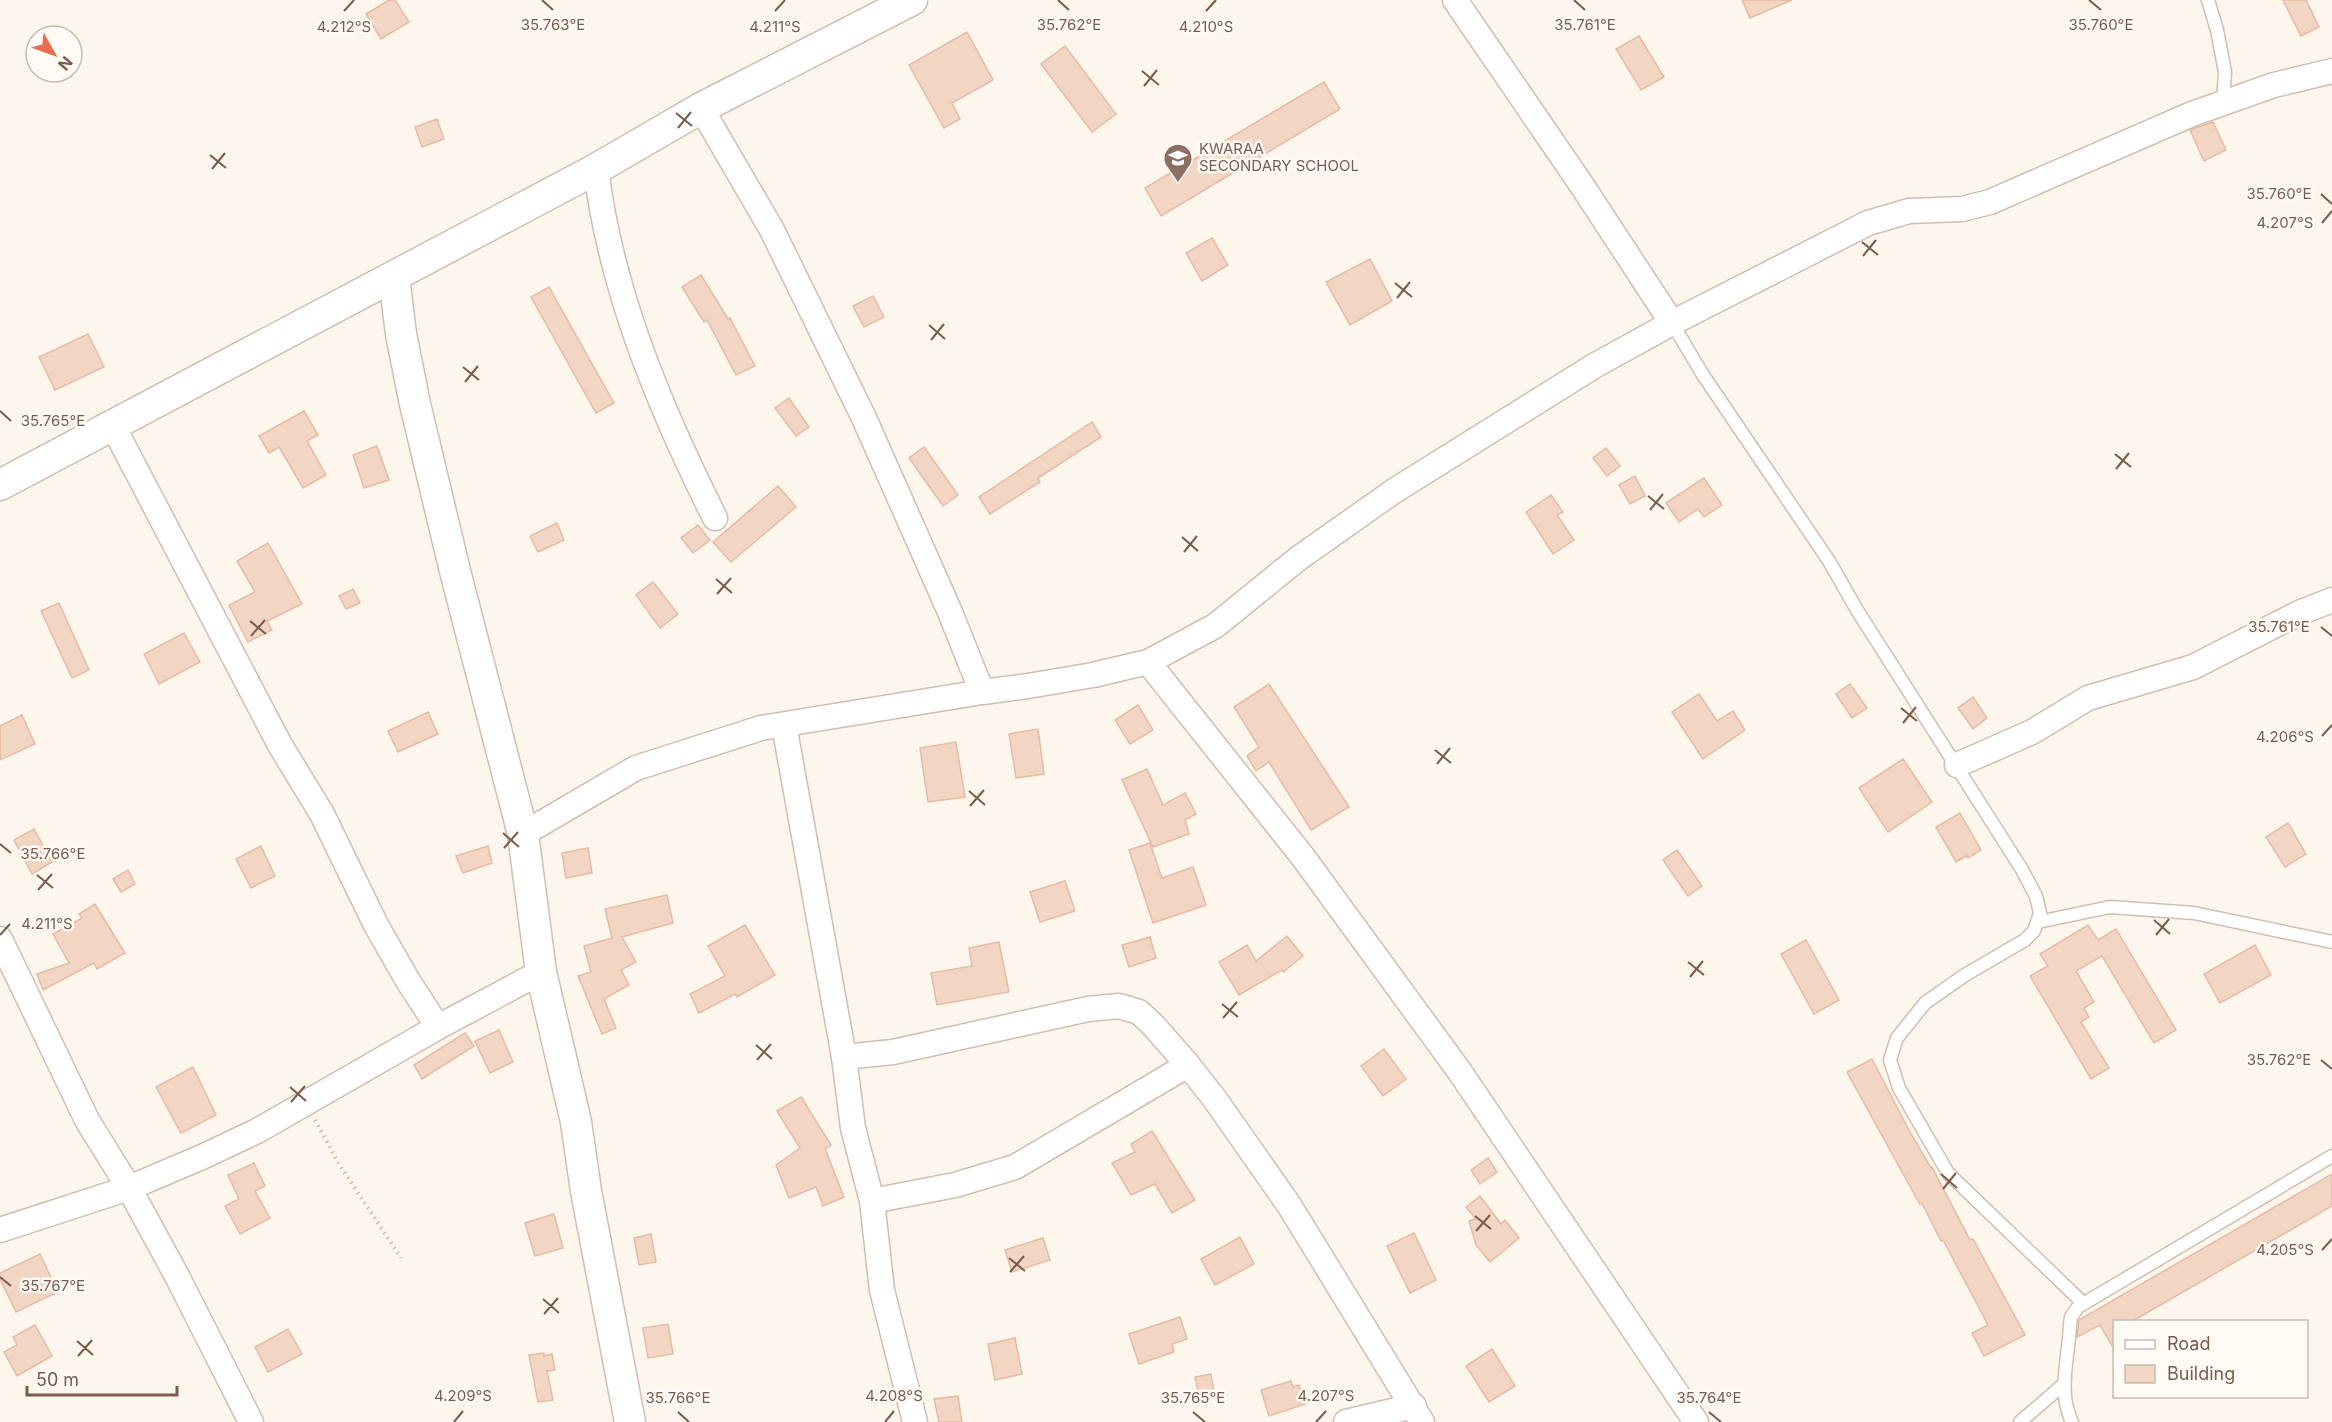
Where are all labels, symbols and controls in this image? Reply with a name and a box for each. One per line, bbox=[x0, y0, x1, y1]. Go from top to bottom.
text: 35.763°E bbox=[521, 15, 585, 34]
text: 35.762°E bbox=[1037, 15, 1101, 34]
text: 35.761°E bbox=[1554, 15, 1616, 34]
text: 35.760°E bbox=[2069, 15, 2133, 34]
text: 4.212°S bbox=[317, 17, 371, 36]
text: 4.211°S bbox=[749, 17, 801, 36]
text: 4.210°S bbox=[1179, 17, 1233, 36]
north arrow bbox=[24, 24, 84, 84]
text: N bbox=[54, 53, 77, 75]
place label: KWARAA SECONDARY SCHOOL bbox=[1199, 139, 1359, 175]
school or university icon: KWARAA SECONDARY SCHOOL bbox=[1162, 142, 1194, 184]
text: 35.760°E bbox=[2247, 184, 2311, 203]
text: 4.207°S bbox=[2257, 213, 2313, 232]
text: 35.765°E bbox=[21, 411, 85, 430]
text: 35.761°E bbox=[2248, 617, 2310, 636]
text: 4.206°S bbox=[2256, 727, 2314, 746]
text: 35.766°E bbox=[21, 844, 85, 863]
text: 4.211°S bbox=[21, 914, 73, 933]
text: 35.762°E bbox=[2247, 1050, 2311, 1069]
text: 4.205°S bbox=[2256, 1240, 2314, 1259]
text: 35.767°E bbox=[21, 1276, 85, 1295]
legend bbox=[2113, 1320, 2308, 1398]
text: Road bbox=[2167, 1333, 2210, 1354]
scale bar bbox=[27, 1359, 177, 1397]
text: Building bbox=[2167, 1363, 2235, 1384]
text: 50 m bbox=[36, 1369, 79, 1390]
text: 4.209°S bbox=[434, 1386, 492, 1405]
text: 4.208°S bbox=[865, 1386, 923, 1405]
text: 4.207°S bbox=[1298, 1386, 1354, 1405]
text: 35.766°E bbox=[646, 1388, 710, 1407]
text: 35.765°E bbox=[1161, 1388, 1225, 1407]
text: 35.764°E bbox=[1677, 1388, 1741, 1407]

